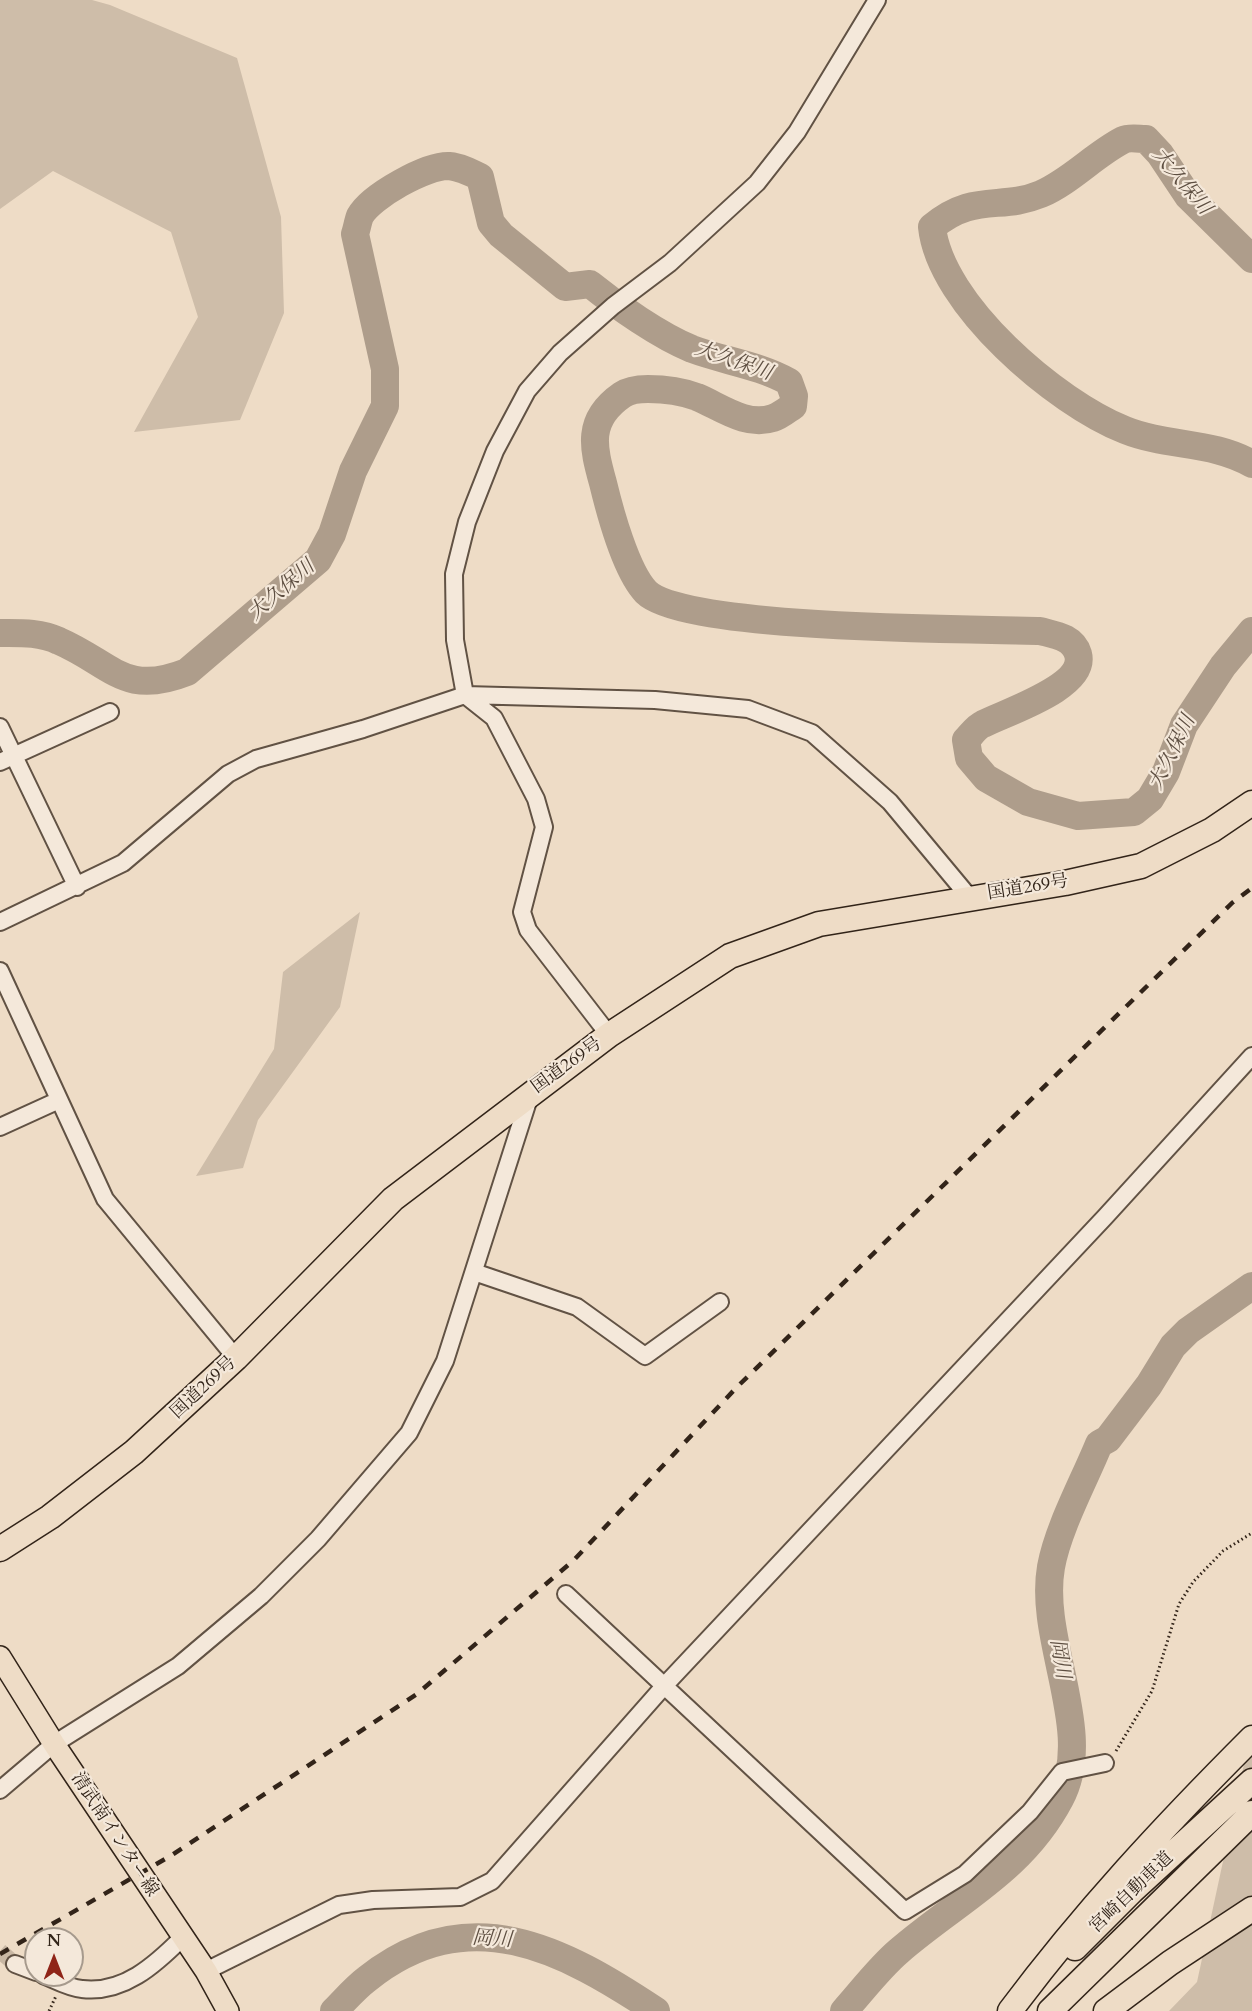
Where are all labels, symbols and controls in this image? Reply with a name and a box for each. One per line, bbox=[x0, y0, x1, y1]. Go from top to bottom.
water label: 大久保川 bbox=[1146, 144, 1216, 220]
water label: 大久保川 bbox=[691, 338, 775, 386]
water label: 大久保川 bbox=[244, 556, 320, 626]
water label: 大久保川 bbox=[1145, 712, 1201, 794]
street label: 国道269号 bbox=[986, 871, 1070, 905]
street label: 国道269号 bbox=[528, 1033, 606, 1099]
street label: 国道269号 bbox=[167, 1352, 241, 1424]
water label: 岡川 bbox=[1044, 1637, 1074, 1681]
street label: 清武南インター線 bbox=[66, 1769, 162, 1901]
street label: 宮崎自動車道 bbox=[1086, 1848, 1178, 1938]
north arrow bbox=[24, 1927, 84, 1987]
water label: 岡川 bbox=[471, 1927, 513, 1953]
text: N bbox=[47, 1930, 61, 1952]

